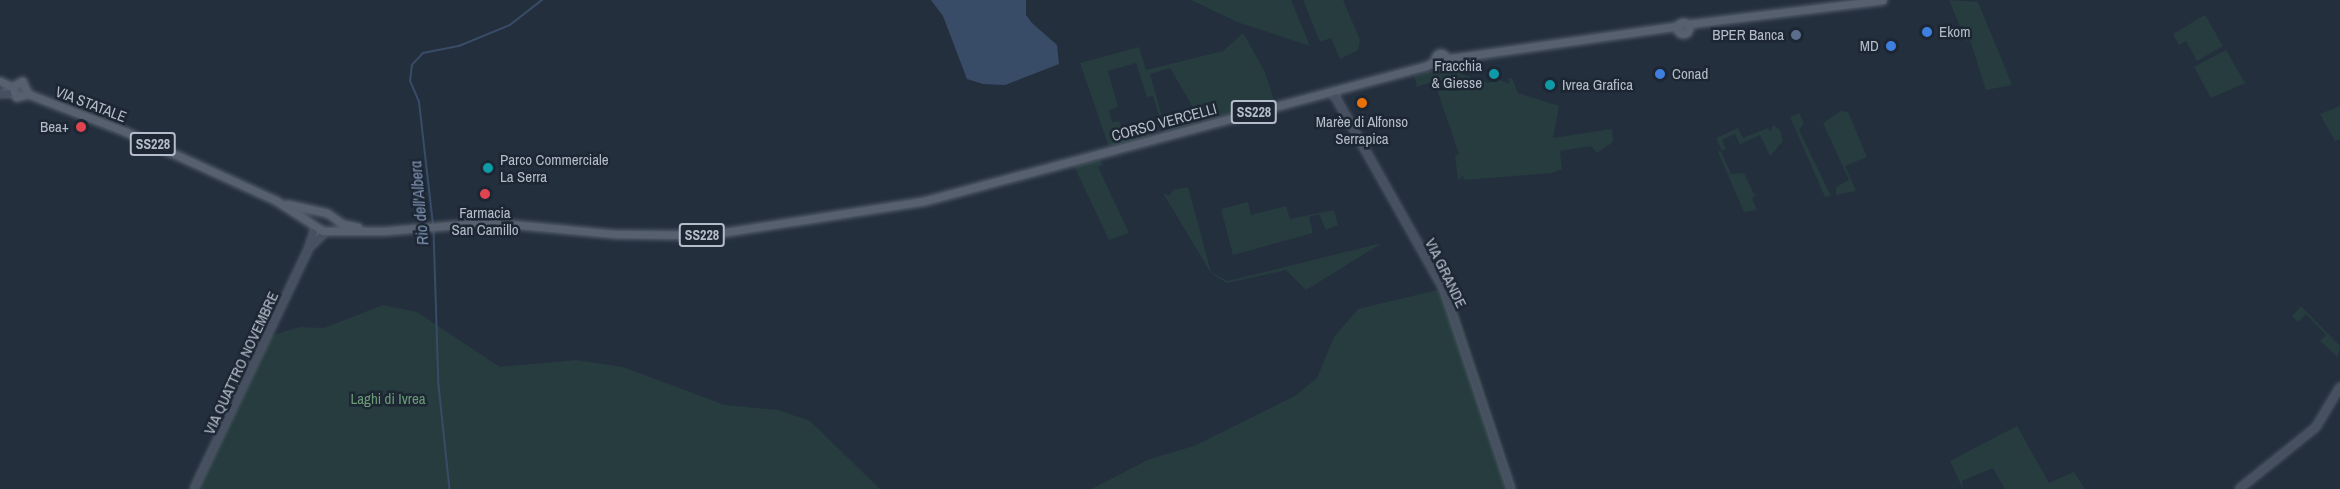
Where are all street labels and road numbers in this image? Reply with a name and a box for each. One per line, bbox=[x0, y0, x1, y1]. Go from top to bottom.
street label: VIA STATALE bbox=[53, 82, 129, 126]
street label: CORSO VERCELLI bbox=[1110, 99, 1218, 145]
road number: SS228 bbox=[1230, 101, 1278, 123]
road number: SS228 bbox=[129, 133, 177, 155]
road number: SS228 bbox=[678, 224, 726, 246]
street label: VIA GRANDE bbox=[1421, 235, 1471, 311]
street label: VIA QUATTRO NOVEMBRE bbox=[200, 288, 282, 438]

